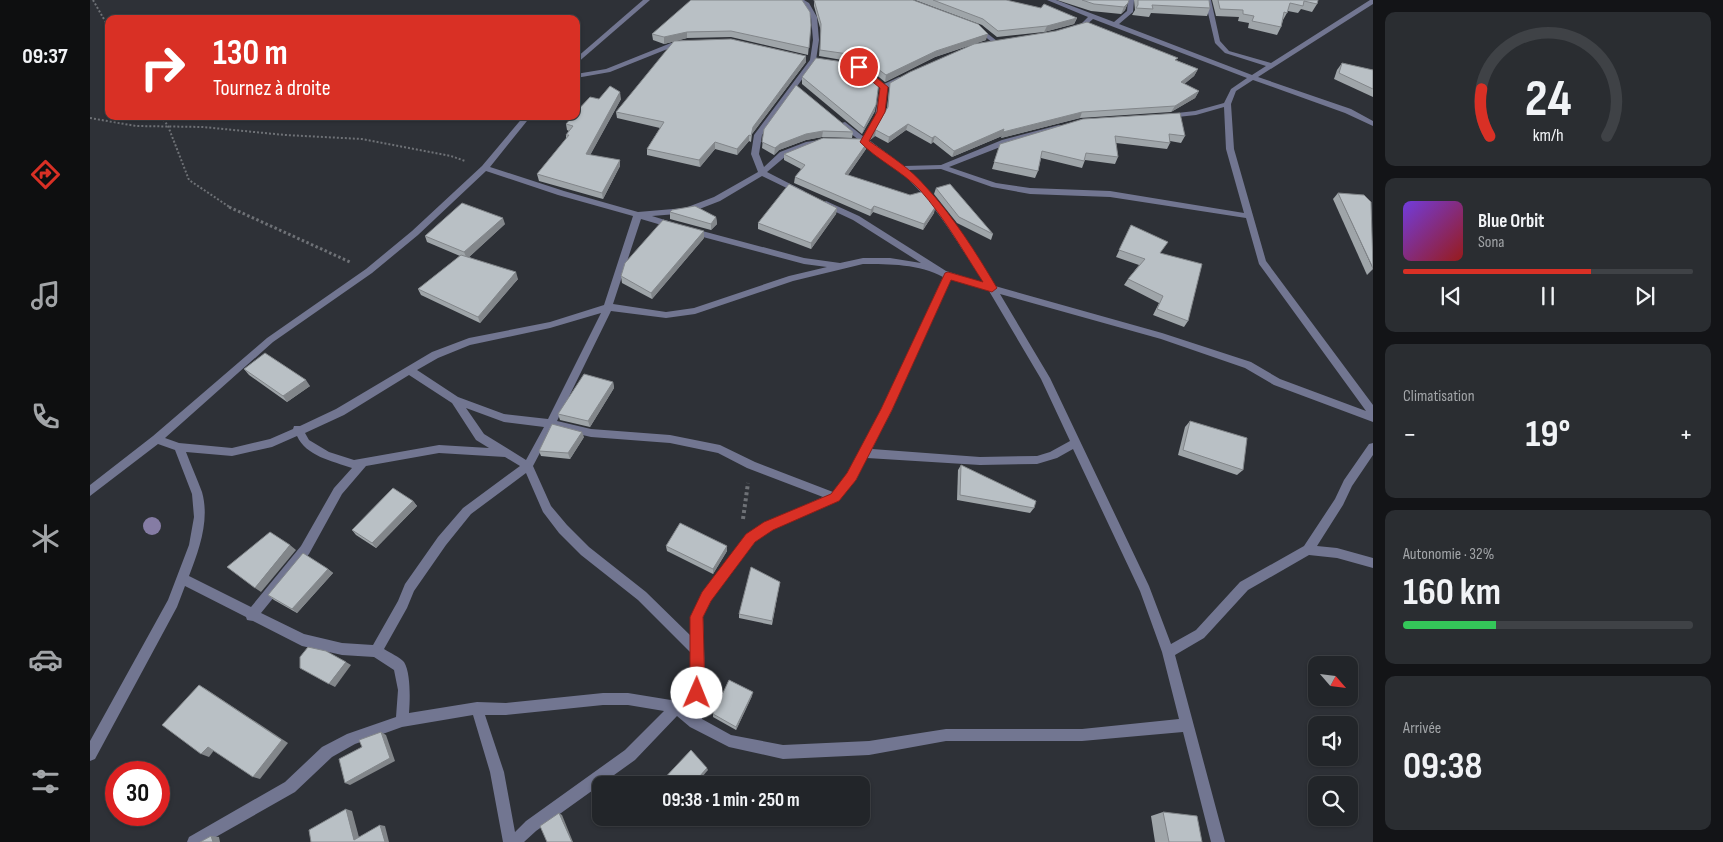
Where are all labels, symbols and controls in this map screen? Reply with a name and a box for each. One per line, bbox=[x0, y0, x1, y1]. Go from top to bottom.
text: 130 m bbox=[213, 32, 288, 75]
icon: right bbox=[130, 35, 195, 100]
text: 09:37 bbox=[22, 43, 68, 70]
pin bbox=[838, 46, 880, 88]
icon: arrive bbox=[845, 53, 873, 81]
text: 24 bbox=[1525, 68, 1571, 131]
text: Tournez à droite bbox=[213, 75, 330, 102]
text: km/h bbox=[1533, 125, 1563, 146]
icon: directions bbox=[28, 157, 63, 192]
text: Blue Orbit bbox=[1478, 210, 1544, 233]
text: Sona bbox=[1478, 233, 1505, 252]
icon: music bbox=[28, 278, 63, 313]
icon: previous bbox=[1437, 282, 1465, 310]
icon: pause bbox=[1534, 282, 1562, 310]
icon: next bbox=[1631, 282, 1659, 310]
text: Climatisation bbox=[1403, 387, 1475, 406]
icon: phone bbox=[28, 399, 63, 434]
text: 19° bbox=[1526, 412, 1570, 457]
text: − bbox=[1403, 418, 1417, 451]
text: + bbox=[1679, 418, 1693, 451]
icon: climate bbox=[28, 521, 63, 556]
text: Autonomie · 32% bbox=[1403, 545, 1494, 564]
text: 160 km bbox=[1403, 570, 1501, 615]
icon: car bbox=[28, 642, 63, 677]
north arrow bbox=[1308, 656, 1358, 706]
map controls bbox=[1308, 656, 1358, 826]
position arrow bbox=[670, 666, 722, 718]
button: sound bbox=[1308, 716, 1358, 766]
text: Arrivée bbox=[1403, 719, 1441, 738]
text: 09:38 bbox=[1403, 744, 1483, 789]
speed limit sign: 30 bbox=[105, 761, 170, 826]
icon: filters bbox=[28, 764, 63, 799]
button: search bbox=[1308, 776, 1358, 826]
text: 09:38 · 1 min · 250 m bbox=[662, 789, 800, 812]

